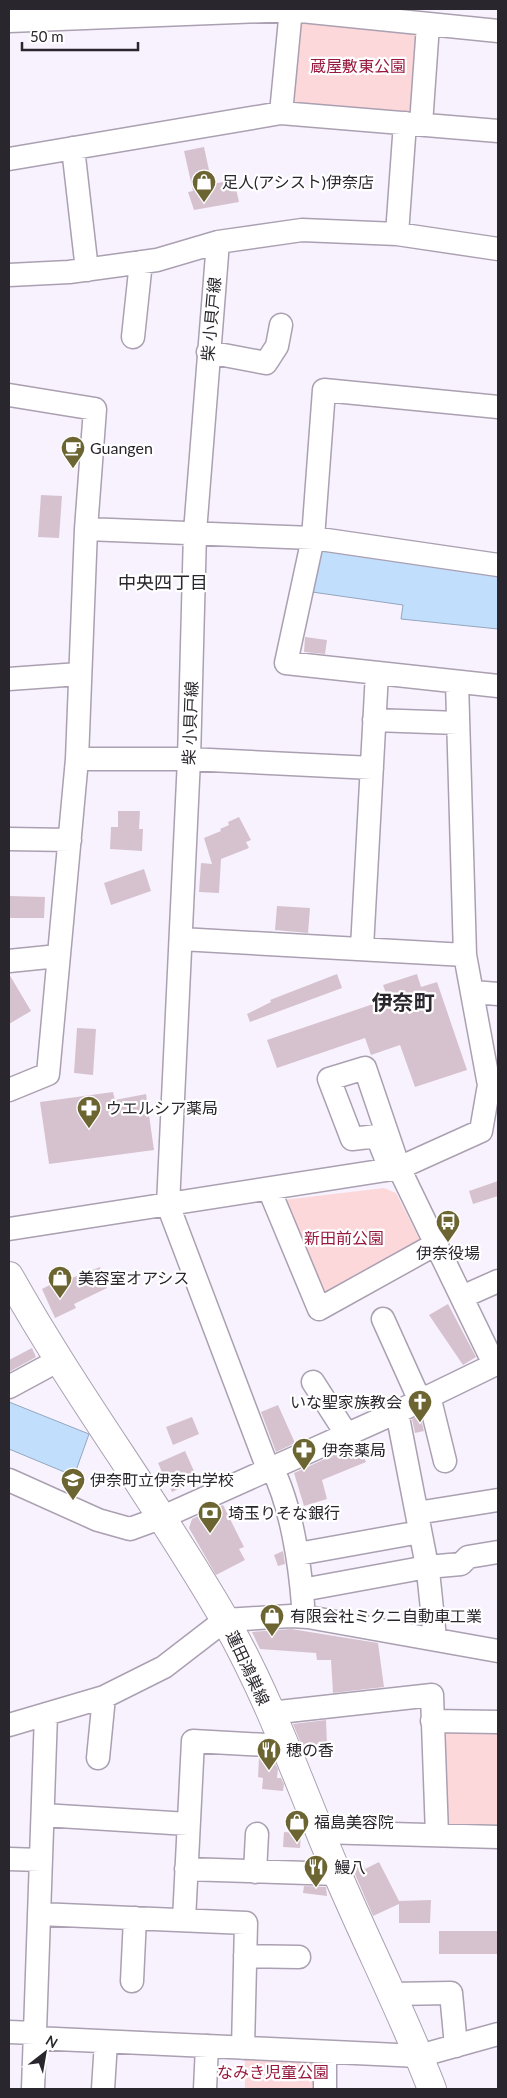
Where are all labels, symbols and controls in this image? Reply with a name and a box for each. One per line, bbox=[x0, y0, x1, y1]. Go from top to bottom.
scale bar bbox=[22, 20, 139, 52]
text: 50 m bbox=[30, 27, 64, 45]
park label: 蔵屋敷東公園 bbox=[310, 56, 406, 75]
shop icon: 足人(アシスト)伊奈店 bbox=[191, 169, 217, 203]
place label: 足人(アシスト)伊奈店 bbox=[222, 172, 374, 191]
street label: 柴 小貝戸線 bbox=[197, 276, 224, 362]
cafe icon: Guangen bbox=[60, 435, 86, 469]
place label: Guangen bbox=[90, 438, 153, 457]
district label: 中央四丁目 bbox=[118, 571, 208, 593]
street label: 柴 小貝戸線 bbox=[179, 681, 200, 765]
district label: 伊奈町 bbox=[372, 989, 435, 1014]
pharmacy icon: ウエルシア薬局 bbox=[76, 1095, 102, 1129]
place label: ウエルシア薬局 bbox=[106, 1098, 218, 1117]
bus stop icon: 伊奈役場 bbox=[435, 1209, 461, 1243]
park label: 新田前公園 bbox=[304, 1228, 384, 1247]
place label: 伊奈役場 bbox=[416, 1243, 480, 1262]
shop icon: 美容室オアシス bbox=[47, 1265, 73, 1299]
place label: 美容室オアシス bbox=[78, 1268, 189, 1287]
church icon: いな聖家族教会 bbox=[407, 1389, 433, 1423]
place label: いな聖家族教会 bbox=[290, 1392, 402, 1411]
pharmacy icon: 伊奈薬局 bbox=[291, 1437, 317, 1471]
place label: 伊奈薬局 bbox=[322, 1440, 386, 1459]
school or university icon: 伊奈町立伊奈中学校 bbox=[60, 1467, 86, 1501]
place label: 伊奈町立伊奈中学校 bbox=[90, 1470, 234, 1489]
bank icon: 埼玉りそな銀行 bbox=[197, 1500, 223, 1534]
place label: 埼玉りそな銀行 bbox=[228, 1503, 340, 1522]
shop icon: 有限会社ミクニ自動車工業 bbox=[259, 1603, 285, 1637]
place label: 有限会社ミクニ自動車工業 bbox=[290, 1606, 482, 1625]
street label: 蓮田鴻巣線 bbox=[223, 1628, 274, 1708]
restaurant icon: 穂の香 bbox=[256, 1737, 282, 1771]
place label: 穂の香 bbox=[286, 1740, 334, 1759]
shop icon: 福島美容院 bbox=[284, 1809, 310, 1843]
place label: 福島美容院 bbox=[314, 1812, 394, 1831]
restaurant icon: 鰻八 bbox=[303, 1854, 329, 1888]
place label: 鰻八 bbox=[334, 1857, 366, 1876]
north arrow bbox=[20, 2028, 70, 2078]
text: N bbox=[43, 2031, 61, 2051]
park label: なみき児童公園 bbox=[217, 2062, 329, 2081]

